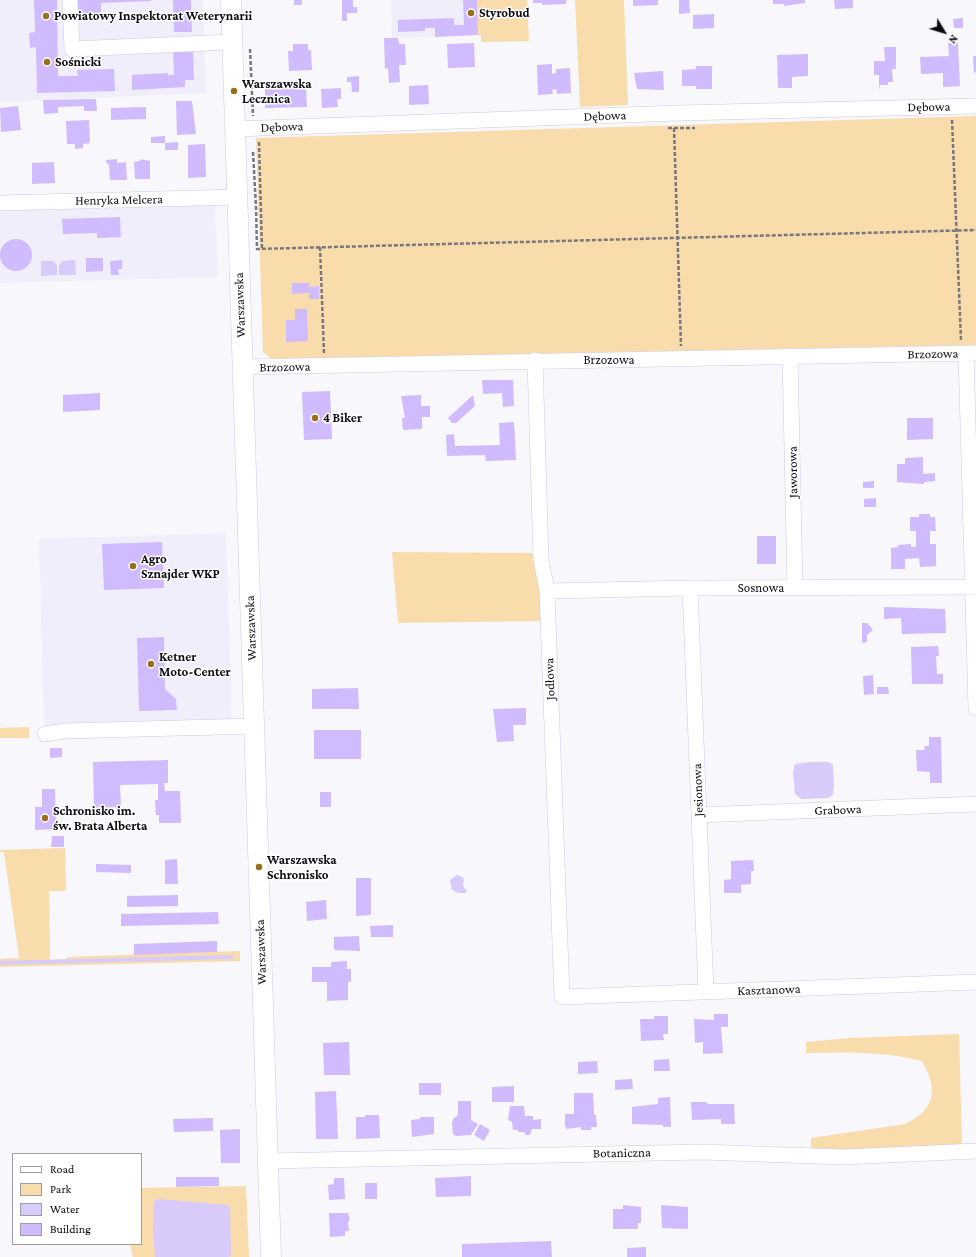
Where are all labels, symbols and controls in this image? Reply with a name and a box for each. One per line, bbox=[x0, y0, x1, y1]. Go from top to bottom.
place label: Styrobud bbox=[479, 5, 530, 21]
place label: Powiatowy Inspektorat Weterynarii bbox=[54, 8, 252, 24]
marker: Styrobud bbox=[466, 8, 476, 18]
marker: Powiatowy Inspektorat Weterynarii bbox=[41, 11, 51, 21]
north arrow bbox=[924, 12, 964, 52]
text: N bbox=[946, 33, 960, 46]
place label: Sośnicki bbox=[55, 54, 101, 70]
marker: Sośnicki bbox=[42, 57, 52, 67]
place label: Warszawska Lecznica bbox=[242, 76, 312, 107]
marker: Warszawska Lecznica bbox=[229, 86, 239, 96]
street label: Dębowa bbox=[907, 99, 951, 115]
street label: Dębowa bbox=[583, 107, 627, 125]
street label: Dębowa bbox=[260, 118, 304, 136]
street label: Henryka Melcera bbox=[75, 191, 163, 209]
street label: Warszawska bbox=[231, 272, 249, 338]
street label: Brzozowa bbox=[907, 346, 959, 362]
street label: Brzozowa bbox=[583, 352, 635, 368]
street label: Brzozowa bbox=[259, 359, 311, 375]
place label: 4 Biker bbox=[323, 410, 362, 426]
marker: 4 Biker bbox=[310, 413, 320, 423]
street label: Jaworowa bbox=[785, 446, 801, 498]
place label: Agro Sznajder WKP bbox=[141, 551, 220, 582]
marker: Agro Sznajder WKP bbox=[128, 561, 138, 571]
street label: Sosnowa bbox=[738, 580, 784, 596]
street label: Warszawska bbox=[242, 595, 260, 661]
place label: Ketner Moto-Center bbox=[159, 649, 231, 680]
street label: Jodłowa bbox=[541, 658, 559, 700]
marker: Ketner Moto-Center bbox=[146, 659, 156, 669]
street label: Jesionowa bbox=[689, 763, 707, 817]
street label: Grabowa bbox=[814, 801, 862, 819]
place label: Schronisko im. św. Brata Alberta bbox=[53, 803, 147, 834]
marker: Schronisko im. św. Brata Alberta bbox=[40, 813, 50, 823]
place label: Warszawska Schronisko bbox=[267, 852, 337, 883]
marker: Warszawska Schronisko bbox=[254, 862, 264, 872]
street label: Warszawska bbox=[252, 919, 270, 985]
street label: Kasztanowa bbox=[737, 981, 801, 999]
street label: Botaniczna bbox=[593, 1145, 651, 1161]
legend bbox=[12, 1153, 142, 1245]
text: Road bbox=[50, 1162, 74, 1176]
text: Park bbox=[50, 1182, 71, 1196]
text: Water bbox=[50, 1202, 79, 1216]
text: Building bbox=[50, 1222, 91, 1236]

